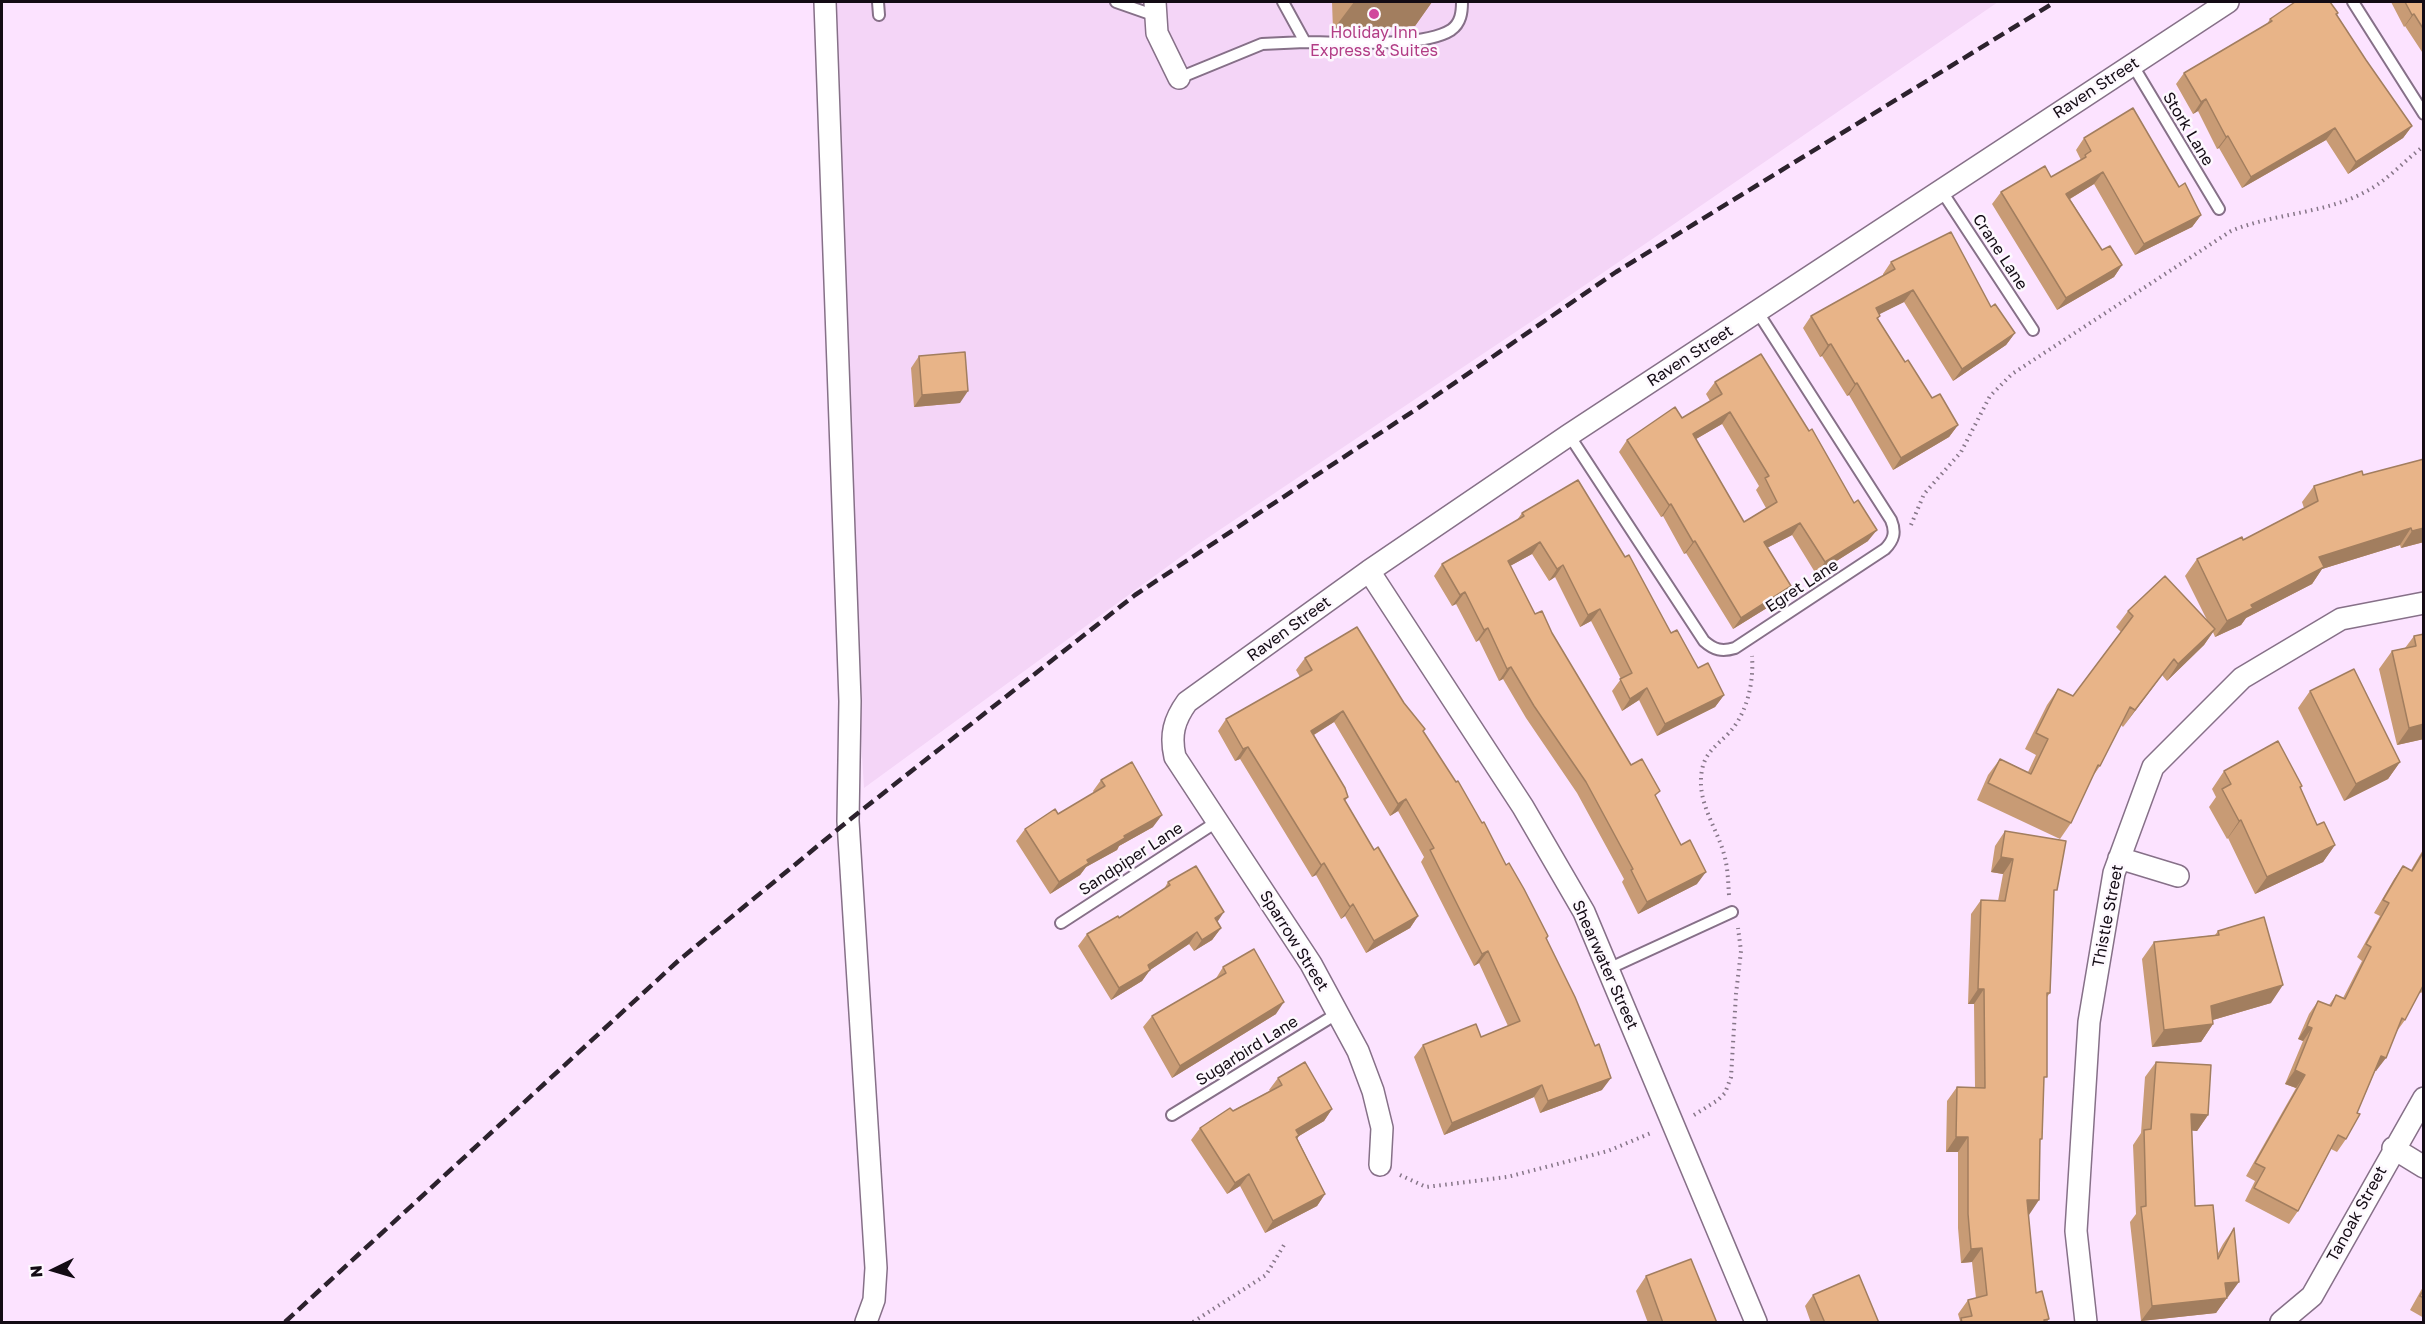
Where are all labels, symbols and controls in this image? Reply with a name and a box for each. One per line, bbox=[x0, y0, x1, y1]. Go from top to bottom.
marker: Holiday Inn Express & Suites bbox=[1367, 7, 1381, 21]
place label: Holiday Inn Express & Suites bbox=[1310, 23, 1438, 61]
street label: Raven Street bbox=[2049, 53, 2143, 123]
street label: Stork Lane bbox=[2158, 89, 2218, 169]
street label: Crane Lane bbox=[1968, 210, 2032, 294]
street label: Raven Street bbox=[1643, 321, 1737, 391]
street label: Egret Lane bbox=[1762, 555, 1842, 617]
street label: Raven Street bbox=[1243, 592, 1335, 666]
street label: Sandpiper Lane bbox=[1075, 818, 1187, 900]
street label: Thistle Street bbox=[2089, 863, 2127, 969]
street label: Sparrow Street bbox=[1255, 887, 1333, 995]
street label: Shearwater Street bbox=[1568, 897, 1642, 1033]
street label: Sugarbird Lane bbox=[1193, 1012, 1301, 1090]
street label: Tanoak Street bbox=[2323, 1163, 2391, 1265]
north arrow bbox=[24, 1240, 84, 1300]
text: N bbox=[26, 1265, 47, 1279]

